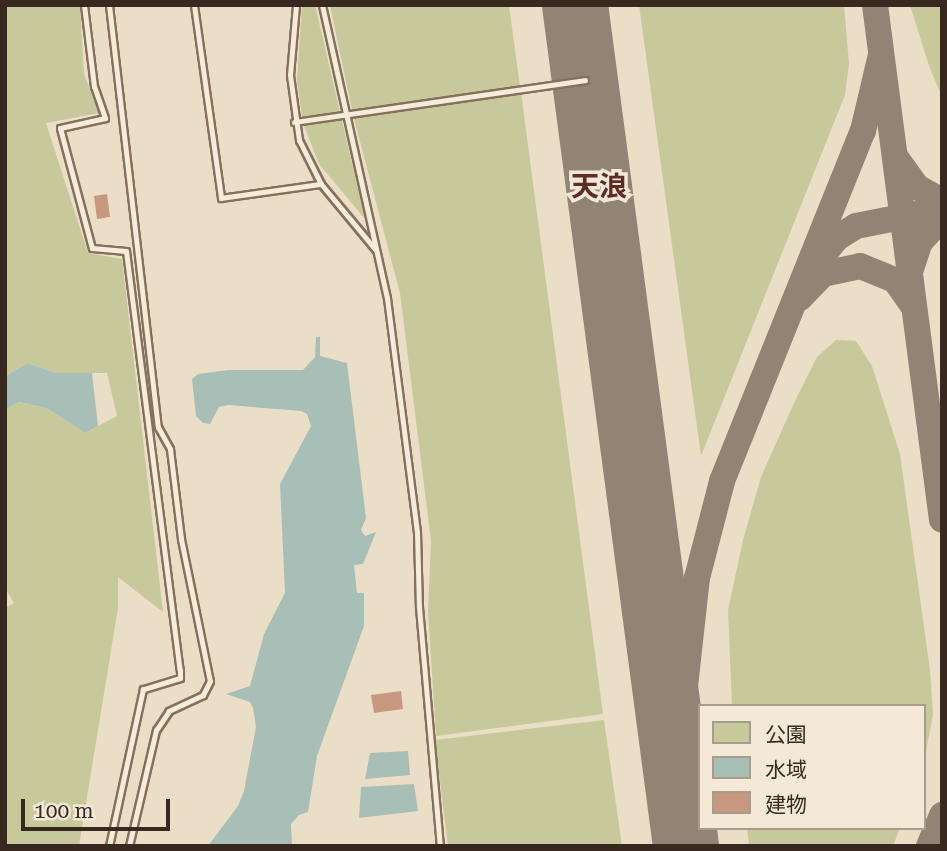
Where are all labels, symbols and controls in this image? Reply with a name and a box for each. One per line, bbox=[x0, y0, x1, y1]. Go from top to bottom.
district label: 天浪 bbox=[571, 170, 627, 204]
legend bbox=[698, 704, 926, 830]
text: 公園 bbox=[765, 723, 807, 747]
text: 水域 bbox=[765, 758, 807, 782]
scale bar bbox=[24, 784, 173, 828]
text: 建物 bbox=[765, 793, 807, 817]
text: 100 m bbox=[34, 799, 94, 823]

